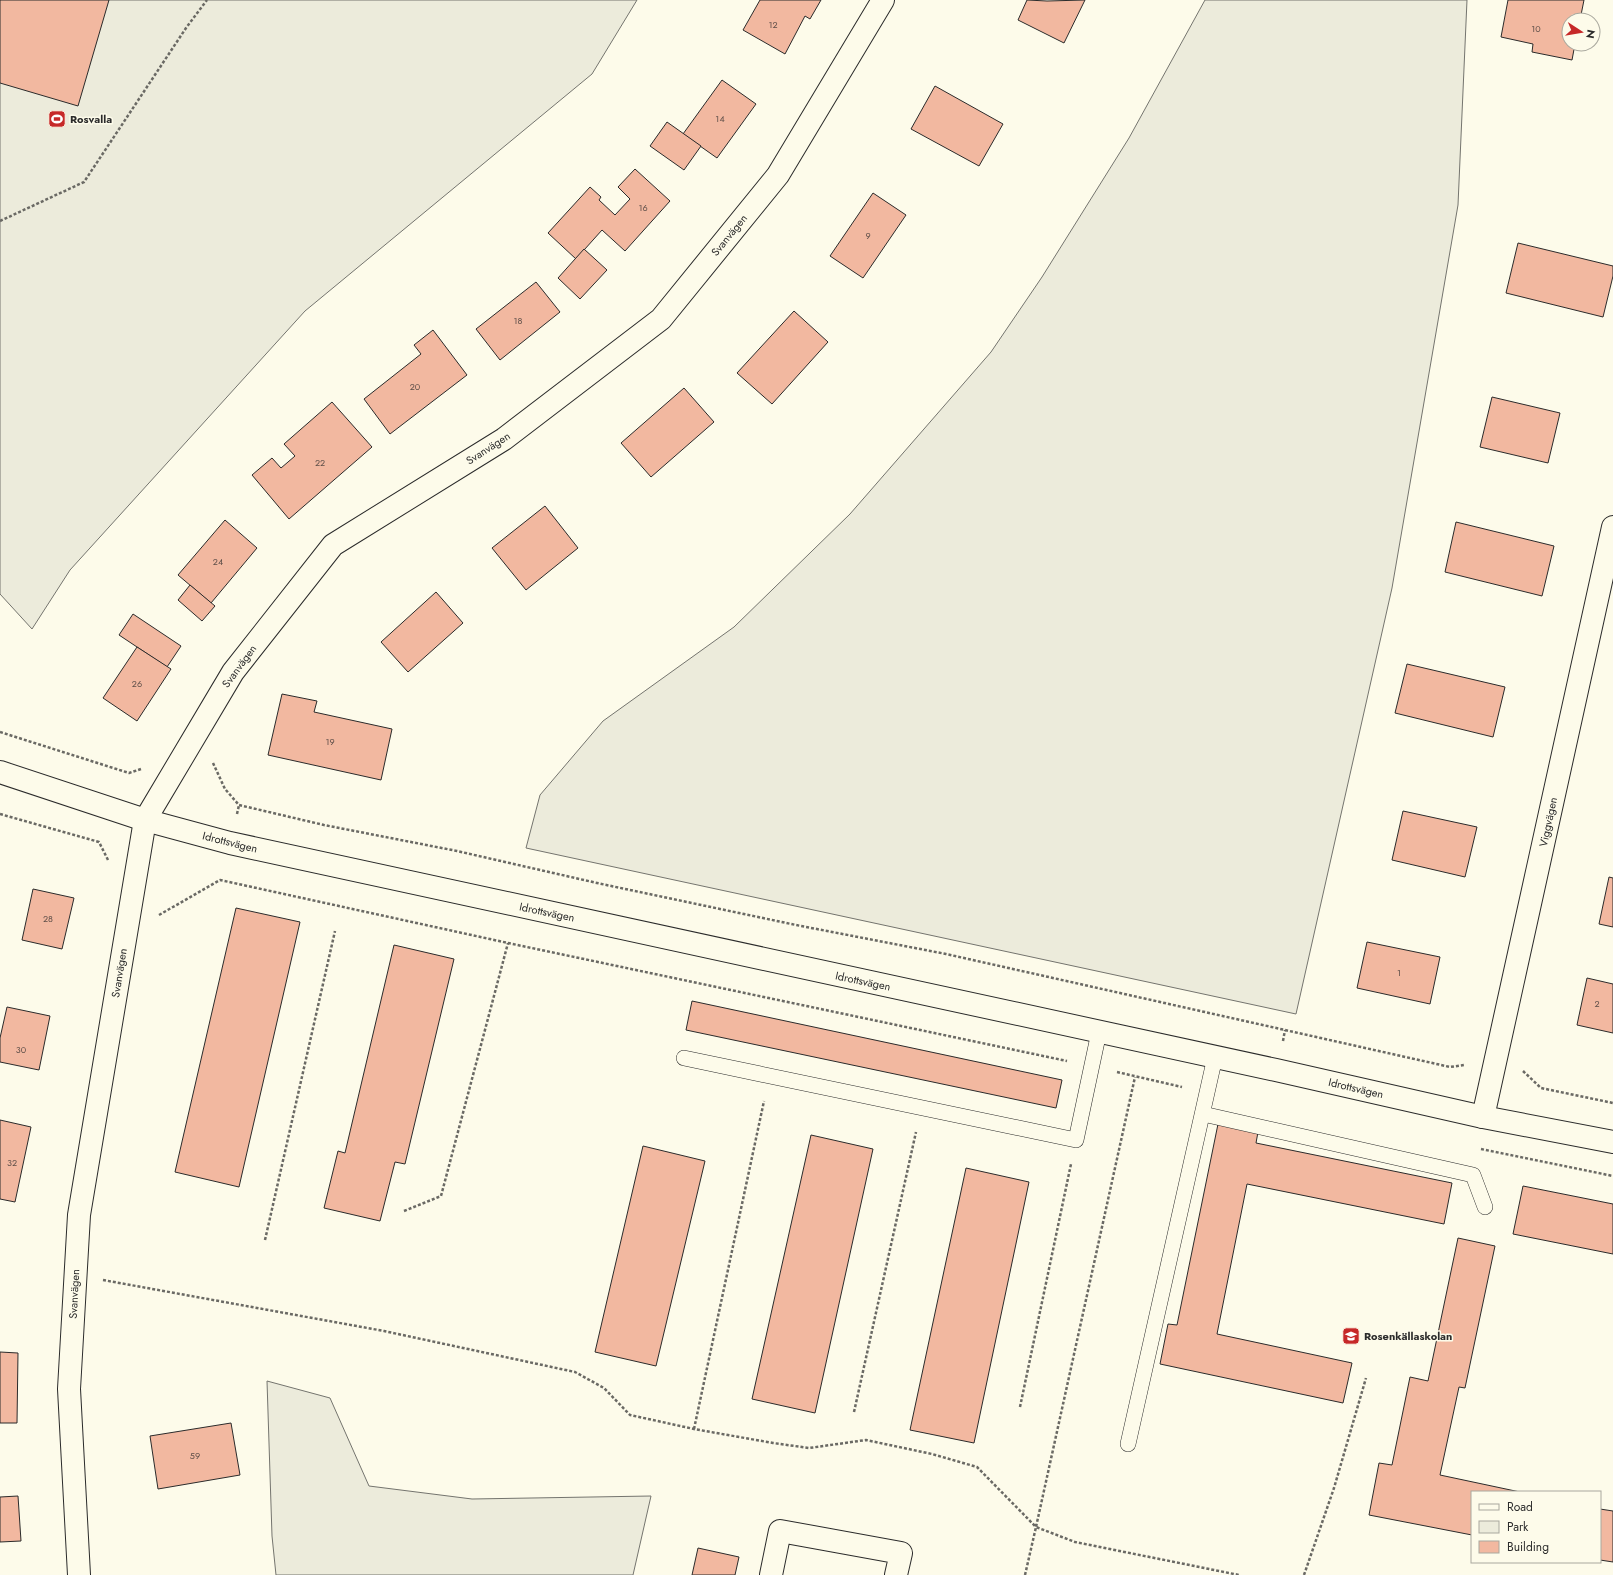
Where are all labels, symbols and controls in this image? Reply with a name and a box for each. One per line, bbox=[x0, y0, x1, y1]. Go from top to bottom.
north arrow bbox=[1561, 12, 1601, 52]
house number: 12 bbox=[768, 18, 778, 31]
house number: 10 bbox=[1531, 22, 1541, 35]
text: N bbox=[1582, 28, 1600, 40]
sports icon: Rosvalla bbox=[47, 109, 67, 129]
place label: Rosvalla bbox=[70, 111, 112, 127]
house number: 14 bbox=[715, 112, 725, 125]
house number: 16 bbox=[638, 201, 648, 214]
street label: Svanvägen bbox=[707, 211, 751, 259]
house number: 9 bbox=[865, 229, 871, 242]
house number: 18 bbox=[514, 314, 523, 327]
house number: 20 bbox=[410, 380, 421, 393]
street label: Svanvägen bbox=[463, 428, 513, 468]
house number: 22 bbox=[315, 456, 325, 469]
house number: 24 bbox=[213, 555, 223, 568]
street label: Svanvägen bbox=[218, 641, 260, 691]
house number: 26 bbox=[132, 677, 142, 690]
house number: 19 bbox=[325, 735, 335, 748]
street label: Viggvägen bbox=[1535, 796, 1561, 848]
street label: Idrottsvägen bbox=[201, 827, 259, 857]
street label: Idrottsvägen bbox=[518, 898, 576, 926]
house number: 28 bbox=[43, 912, 53, 925]
street label: Svanvägen bbox=[107, 947, 131, 999]
house number: 1 bbox=[1397, 966, 1401, 979]
street label: Idrottsvägen bbox=[834, 967, 892, 995]
house number: 2 bbox=[1594, 997, 1600, 1010]
house number: 30 bbox=[16, 1043, 27, 1056]
street label: Idrottsvägen bbox=[1327, 1074, 1385, 1102]
house number: 32 bbox=[7, 1156, 17, 1169]
street label: Svanvägen bbox=[65, 1269, 83, 1319]
school or university icon: Rosenkällaskolan bbox=[1341, 1326, 1361, 1346]
place label: Rosenkällaskolan bbox=[1364, 1328, 1452, 1344]
house number: 59 bbox=[190, 1449, 200, 1462]
legend bbox=[1471, 1491, 1601, 1563]
text: Road bbox=[1507, 1498, 1533, 1516]
text: Park bbox=[1507, 1518, 1529, 1536]
text: Building bbox=[1507, 1538, 1549, 1556]

